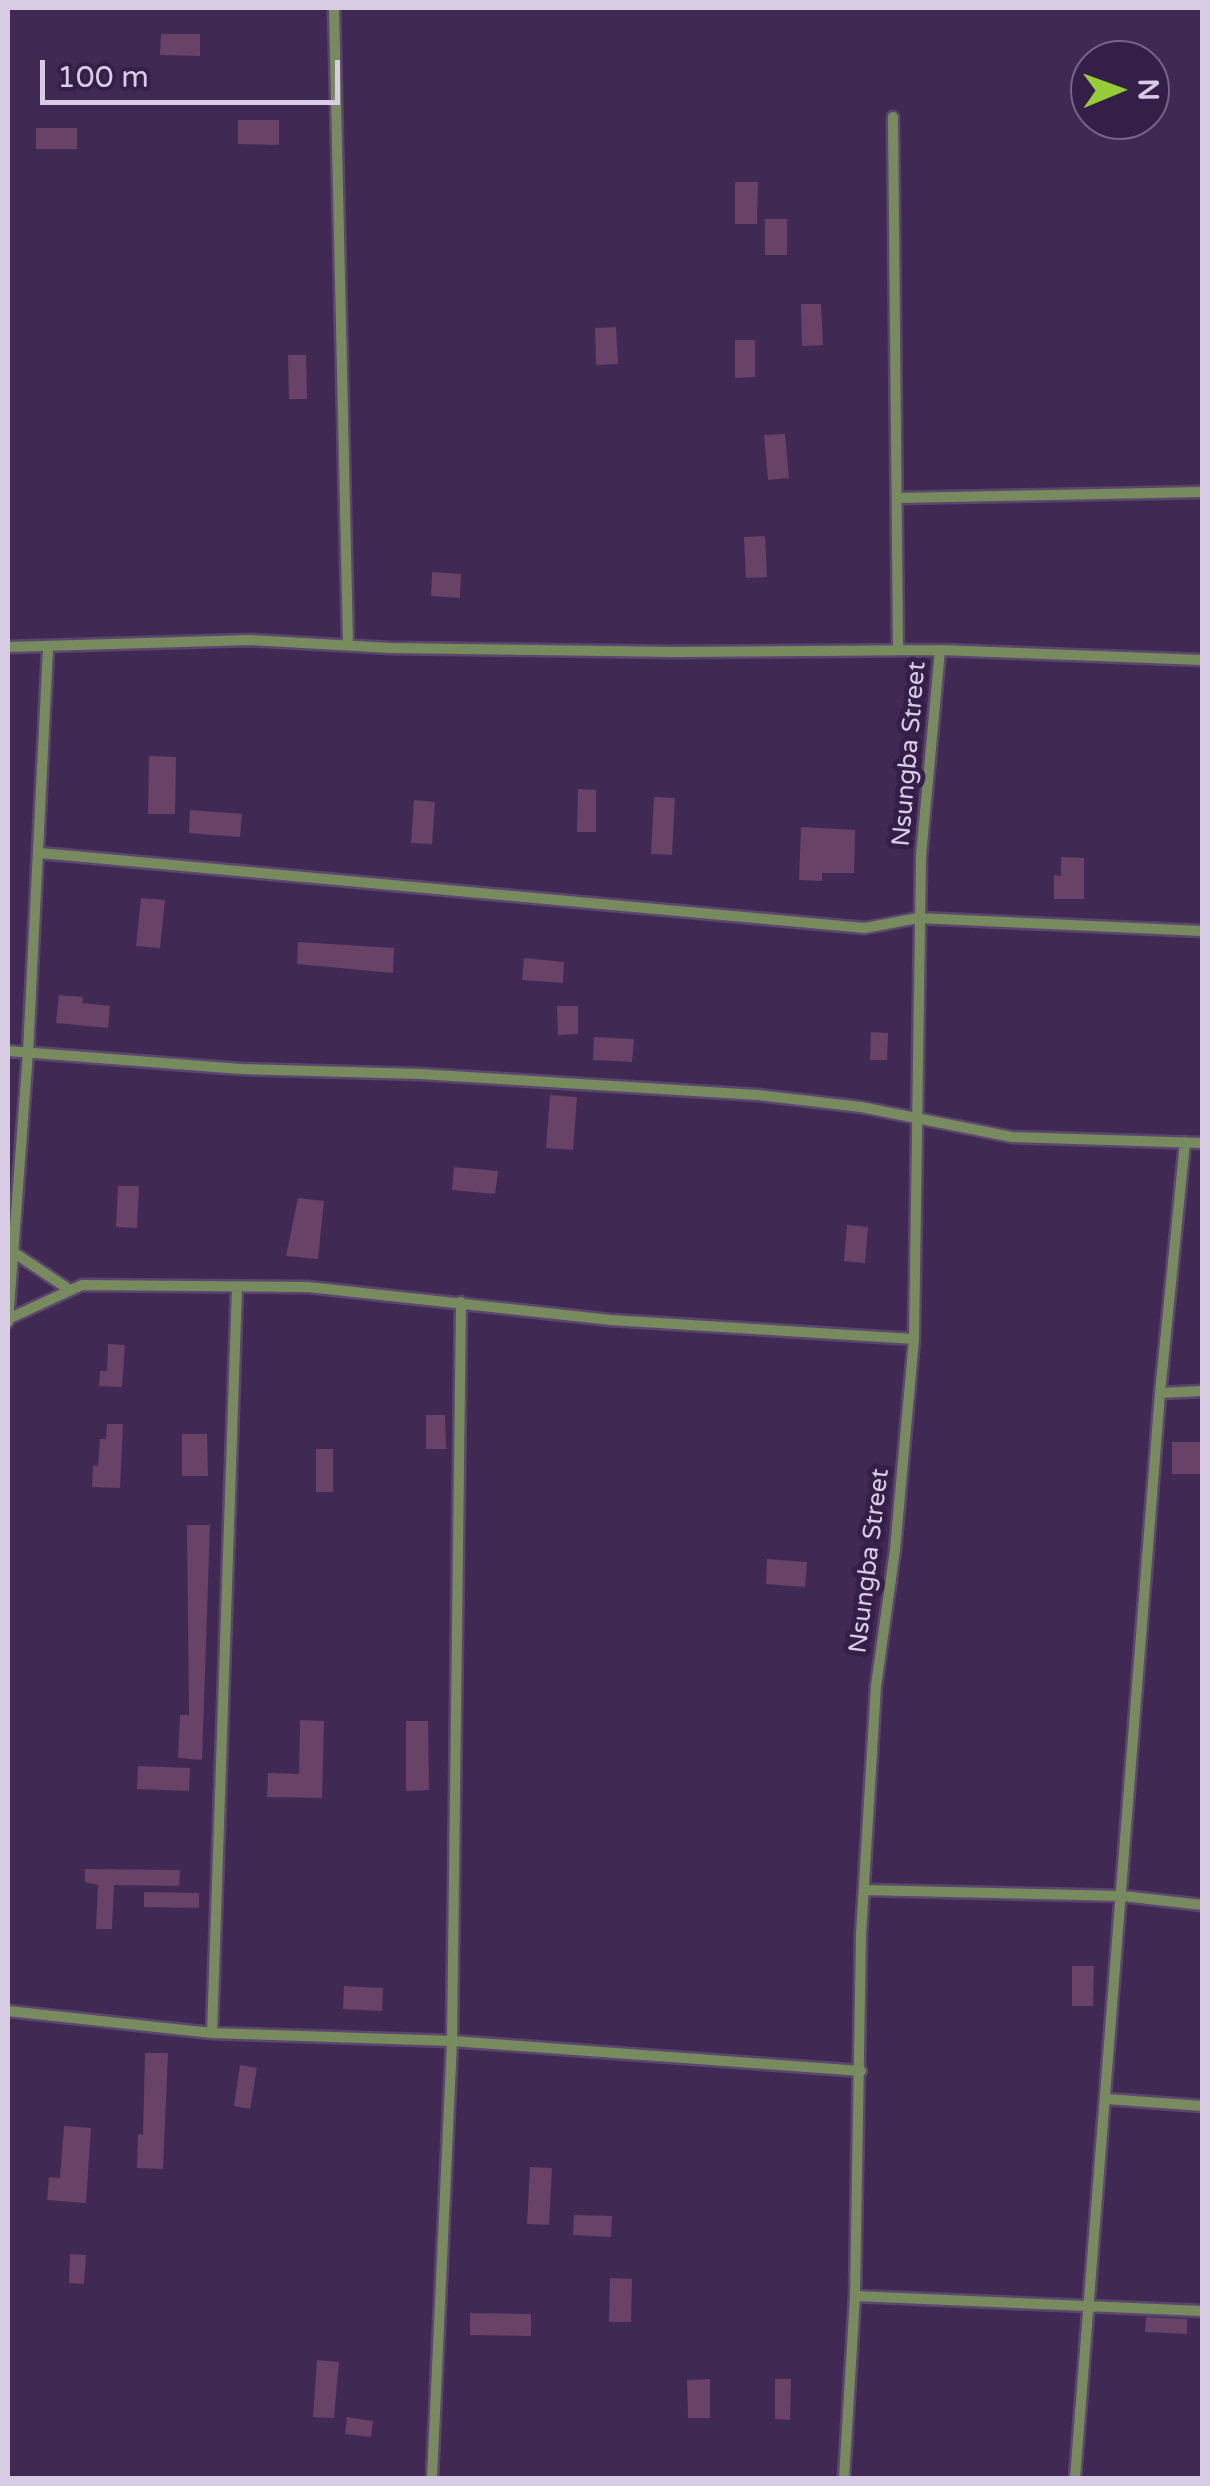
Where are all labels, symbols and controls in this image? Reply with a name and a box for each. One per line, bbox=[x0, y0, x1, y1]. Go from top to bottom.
scale bar bbox=[45, 40, 345, 102]
north arrow bbox=[1070, 40, 1170, 140]
text: 100 m bbox=[57, 59, 149, 96]
text: N bbox=[1131, 78, 1165, 101]
street label: Nsungba Street bbox=[887, 660, 933, 848]
street label: Nsungba Street bbox=[844, 1467, 896, 1655]

